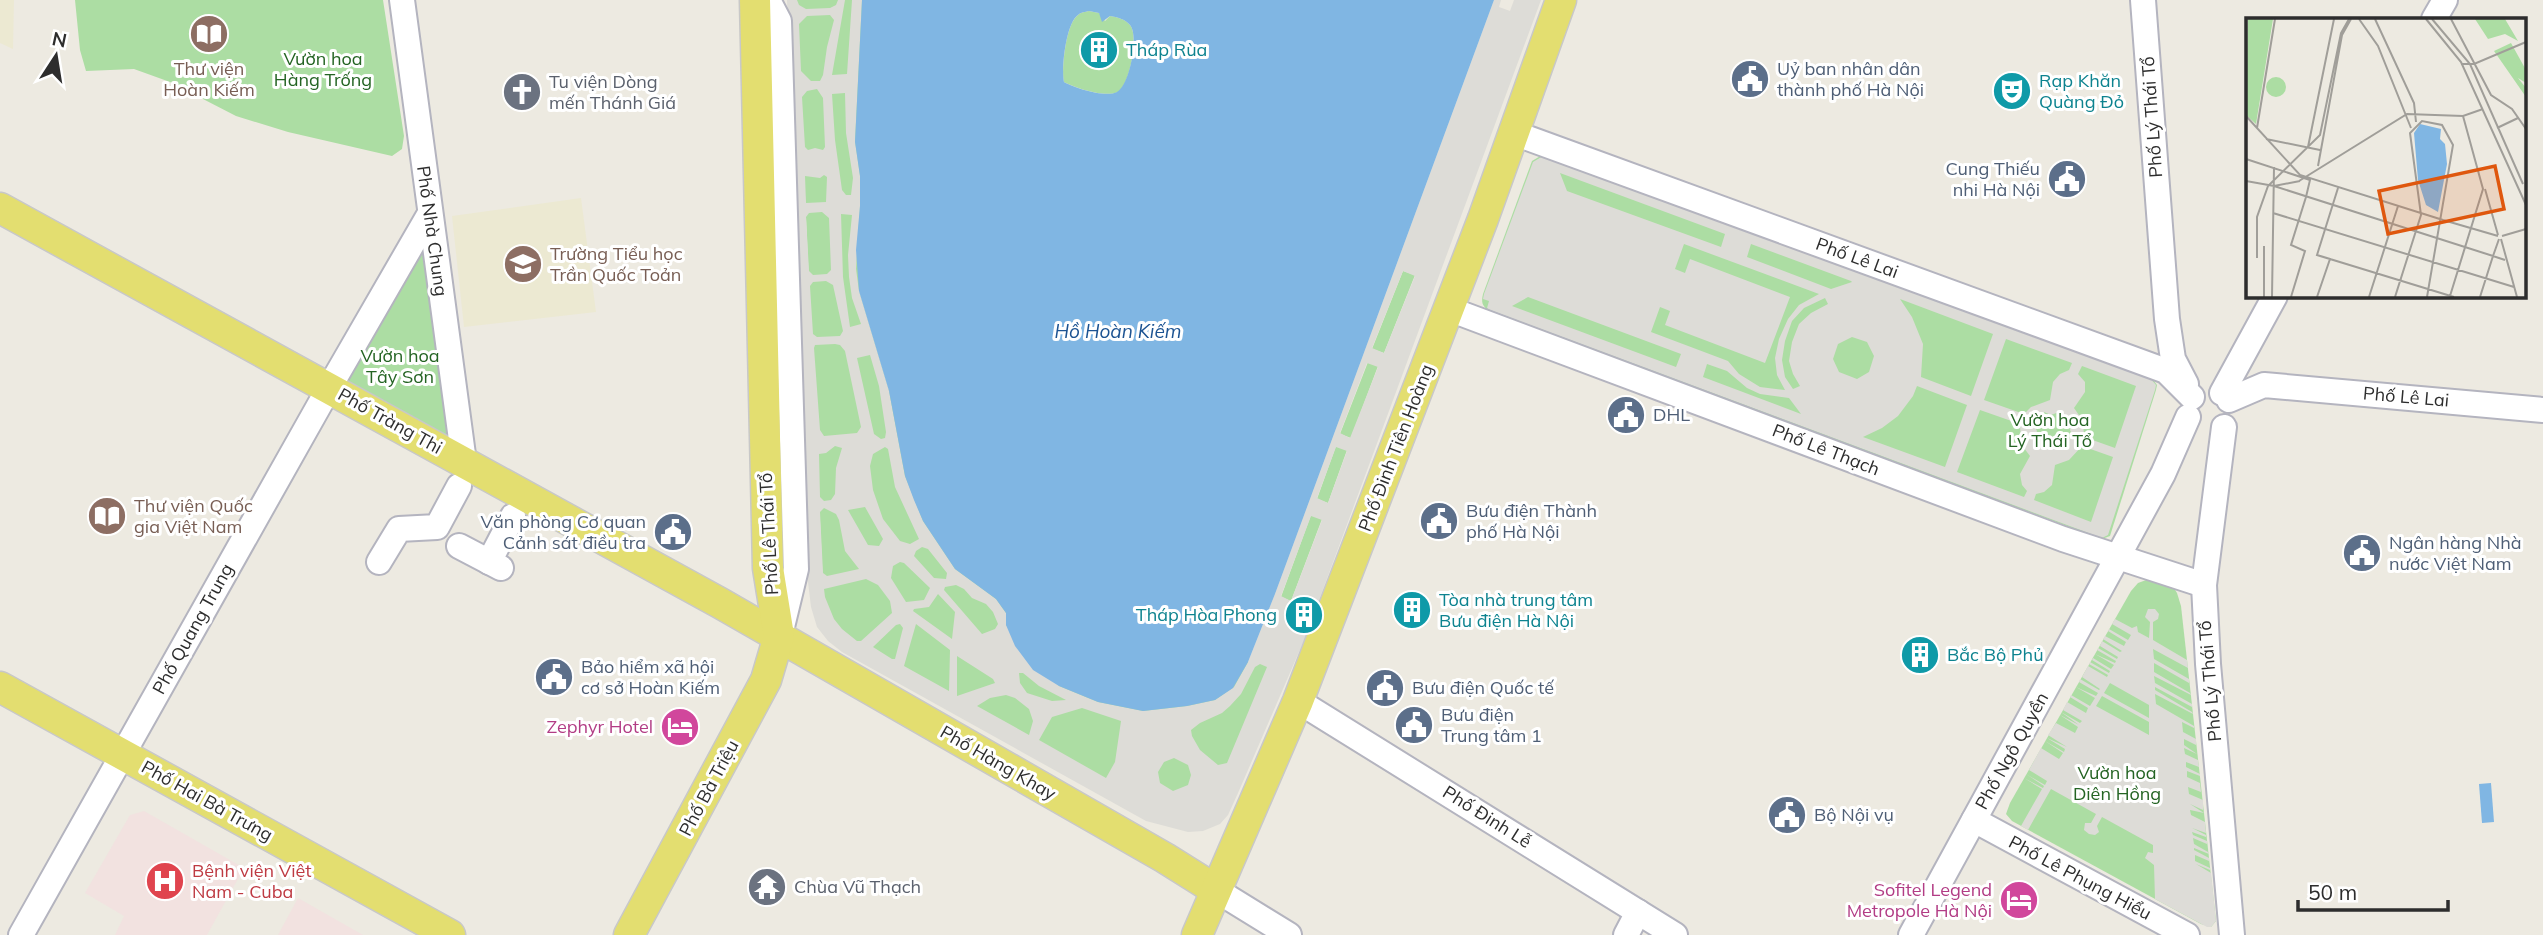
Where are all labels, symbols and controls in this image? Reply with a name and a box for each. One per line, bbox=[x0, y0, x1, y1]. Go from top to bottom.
library icon: Thư viện Hoàn Kiếm bbox=[188, 13, 230, 55]
inset map bbox=[2246, 18, 2526, 298]
north arrow bbox=[21, 21, 91, 91]
text: N bbox=[50, 26, 69, 53]
building icon: Tháp Rùa bbox=[1078, 29, 1120, 71]
place label: Tháp Rùa bbox=[1126, 38, 1207, 61]
park label: Vườn hoa Hàng Trống bbox=[274, 47, 372, 91]
street label: Phố Lý Thái Tổ bbox=[2136, 56, 2167, 178]
place label: Thư viện Hoàn Kiếm bbox=[163, 57, 255, 101]
place label: Uỷ ban nhân dân thành phố Hà Nội bbox=[1777, 57, 1924, 101]
public building icon: Uỷ ban nhân dân thành phố Hà Nội bbox=[1729, 58, 1771, 100]
place label: Rạp Khăn Quàng Đỏ bbox=[2039, 69, 2124, 113]
place label: Tu viện Dòng mến Thánh Giá bbox=[549, 70, 676, 114]
theatre icon: Rạp Khăn Quàng Đỏ bbox=[1991, 70, 2033, 112]
church icon: Tu viện Dòng mến Thánh Giá bbox=[501, 71, 543, 113]
place label: Cung Thiếu nhi Hà Nội bbox=[1946, 157, 2040, 201]
public building icon: Cung Thiếu nhi Hà Nội bbox=[2046, 158, 2088, 200]
street label: Phố Nhà Chung bbox=[412, 164, 453, 298]
street label: Phố Lê Lai bbox=[1813, 232, 1902, 283]
place label: Trường Tiểu học Trần Quốc Toản bbox=[550, 242, 683, 286]
school or university icon: Trường Tiểu học Trần Quốc Toản bbox=[502, 243, 544, 285]
water label: Hồ Hoàn Kiếm bbox=[1055, 319, 1181, 343]
park label: Vườn hoa Tây Sơn bbox=[360, 344, 440, 388]
street label: Phố Đinh Tiên Hoàng bbox=[1353, 361, 1438, 535]
street label: Phố Lê Lai bbox=[2362, 381, 2450, 412]
street label: Phố Tràng Thi bbox=[334, 382, 446, 459]
public building icon: DHL bbox=[1605, 394, 1647, 436]
place label: DHL bbox=[1653, 403, 1690, 426]
park label: Vườn hoa Lý Thái Tổ bbox=[2008, 408, 2092, 452]
street label: Phố Lê Thạch bbox=[1769, 419, 1883, 481]
street label: Phố Lê Thái Tổ bbox=[754, 472, 783, 596]
place label: Thư viện Quốc gia Việt Nam bbox=[134, 494, 253, 538]
library icon: Thư viện Quốc gia Việt Nam bbox=[86, 495, 128, 537]
place label: Bưu điện Thành phố Hà Nội bbox=[1466, 499, 1597, 543]
public building icon: Bưu điện Thành phố Hà Nội bbox=[1418, 500, 1460, 542]
place label: Văn phòng Cơ quan Cảnh sát điều tra bbox=[480, 510, 646, 554]
public building icon: Văn phòng Cơ quan Cảnh sát điều tra bbox=[652, 511, 694, 553]
place label: Ngân hàng Nhà nước Việt Nam bbox=[2389, 531, 2522, 575]
public building icon: Ngân hàng Nhà nước Việt Nam bbox=[2341, 532, 2383, 574]
street label: Phố Quang Trung bbox=[147, 559, 238, 698]
place label: Tòa nhà trung tâm Bưu điện Hà Nội bbox=[1439, 588, 1593, 632]
building icon: Tòa nhà trung tâm Bưu điện Hà Nội bbox=[1391, 589, 1433, 631]
building icon: Tháp Hòa Phong bbox=[1283, 594, 1325, 636]
place label: Tháp Hòa Phong bbox=[1136, 603, 1277, 626]
street label: Phố Lý Thái Tổ bbox=[2193, 620, 2226, 743]
building icon: Bắc Bộ Phủ bbox=[1899, 634, 1941, 676]
place label: Bắc Bộ Phủ bbox=[1947, 643, 2044, 666]
place label: Bảo hiểm xã hội cơ sở Hoàn Kiếm bbox=[581, 655, 720, 699]
public building icon: Bảo hiểm xã hội cơ sở Hoàn Kiếm bbox=[533, 656, 575, 698]
public building icon: Bưu điện Quốc tế bbox=[1364, 667, 1406, 709]
place label: Bưu điện Quốc tế bbox=[1412, 676, 1554, 699]
street label: Phố Ngô Quyền bbox=[1970, 688, 2053, 813]
place label: Bưu điện Trung tâm 1 bbox=[1441, 703, 1542, 747]
public building icon: Bưu điện Trung tâm 1 bbox=[1393, 704, 1435, 746]
hotel icon: Zephyr Hotel bbox=[659, 706, 701, 748]
place label: Zephyr Hotel bbox=[546, 715, 653, 738]
street label: Phố Hàng Khay bbox=[936, 720, 1061, 805]
street label: Phố Bà Triệu bbox=[674, 736, 743, 840]
street label: Phố Hai Bà Trưng bbox=[138, 755, 277, 846]
park label: Vườn hoa Diên Hồng bbox=[2073, 761, 2161, 805]
street label: Phố Đinh Lễ bbox=[1439, 780, 1536, 853]
public building icon: Bộ Nội vụ bbox=[1766, 794, 1808, 836]
place label: Bộ Nội vụ bbox=[1814, 803, 1894, 826]
street label: Phố Lê Phụng Hiểu bbox=[2005, 830, 2156, 925]
place label: Bệnh viện Việt Nam - Cuba bbox=[192, 859, 312, 903]
hospital icon: Bệnh viện Việt Nam - Cuba bbox=[144, 860, 186, 902]
temple icon: Chùa Vũ Thạch bbox=[746, 866, 788, 908]
scale bar bbox=[2298, 869, 2448, 913]
place label: Chùa Vũ Thạch bbox=[794, 875, 921, 898]
place label: Sofitel Legend Metropole Hà Nội bbox=[1847, 878, 1992, 922]
hotel icon: Sofitel Legend Metropole Hà Nội bbox=[1998, 879, 2040, 921]
text: 50 m bbox=[2308, 879, 2357, 905]

